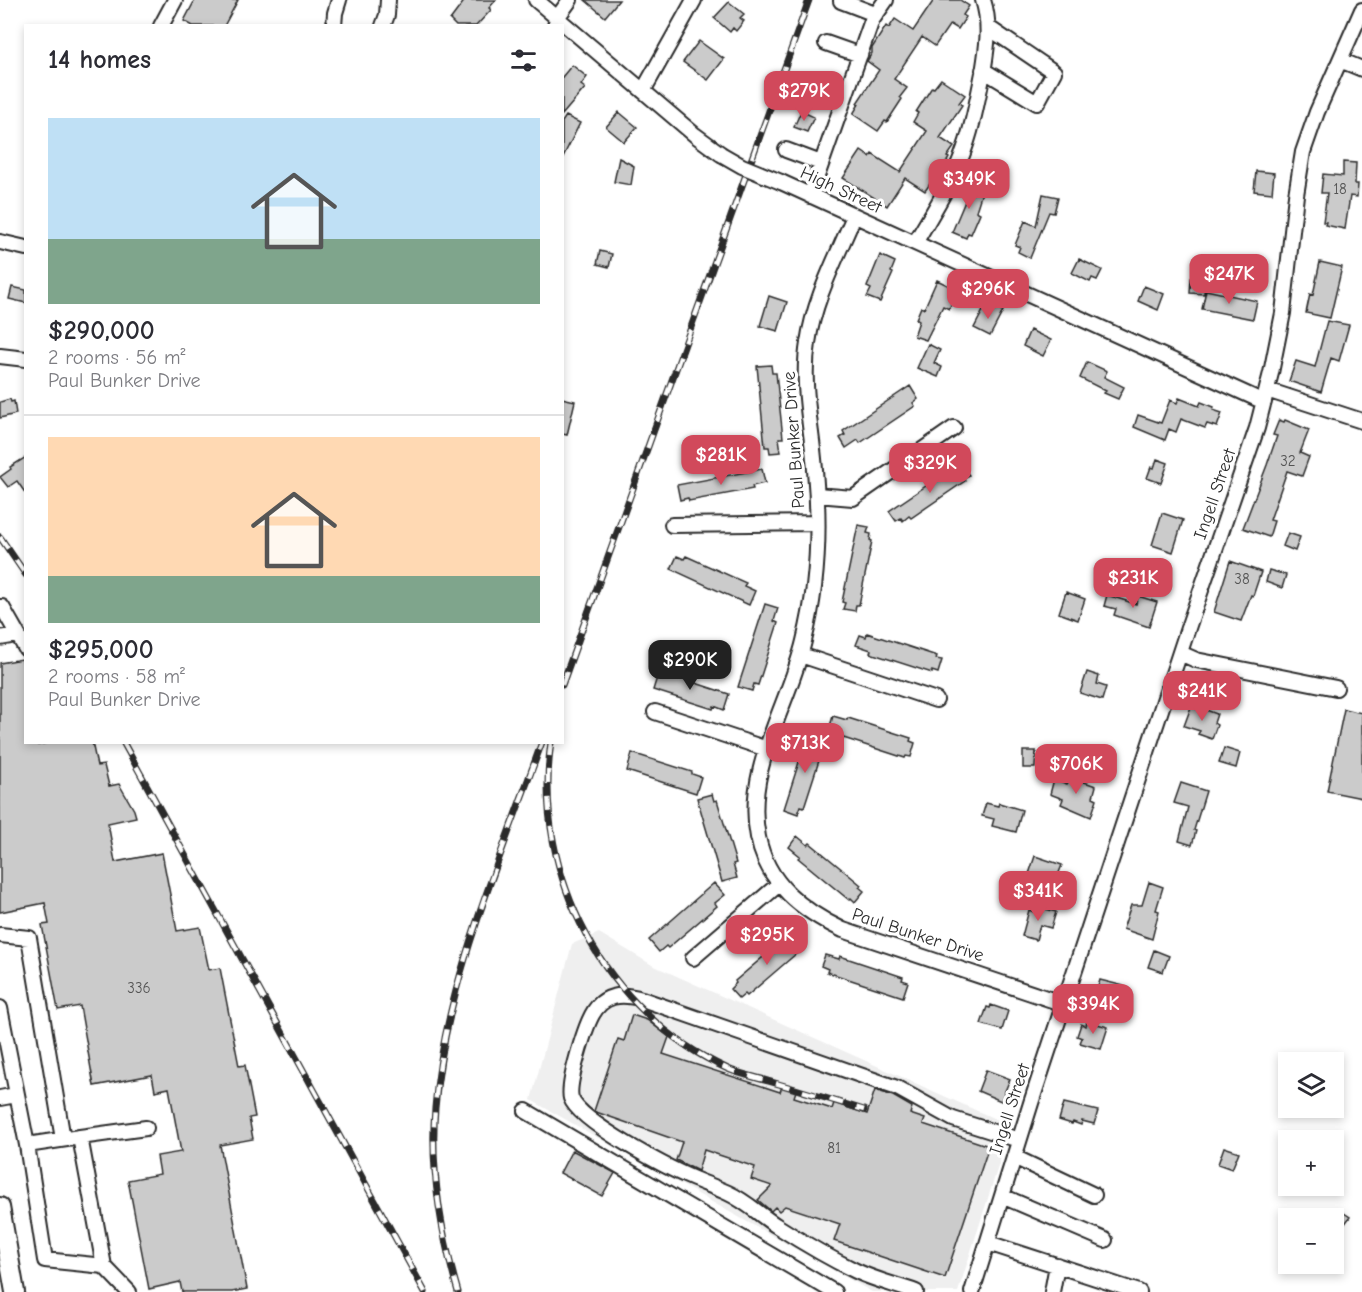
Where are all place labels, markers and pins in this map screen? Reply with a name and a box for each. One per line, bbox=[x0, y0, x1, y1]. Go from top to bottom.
pin: $279K bbox=[762, 71, 846, 122]
pin: $349K bbox=[927, 159, 1011, 210]
pin: $247K bbox=[1187, 254, 1271, 305]
pin: $296K bbox=[946, 269, 1030, 320]
pin: $281K bbox=[679, 435, 763, 486]
pin: $329K bbox=[888, 443, 972, 494]
pin: $231K bbox=[1091, 558, 1175, 609]
pin: $290K bbox=[648, 640, 732, 691]
pin: $241K bbox=[1160, 671, 1244, 722]
pin: $713K bbox=[763, 723, 847, 774]
pin: $706K bbox=[1034, 744, 1118, 795]
pin: $341K bbox=[996, 871, 1080, 922]
pin: $295K bbox=[725, 915, 809, 966]
pin: $394K bbox=[1051, 984, 1135, 1035]

